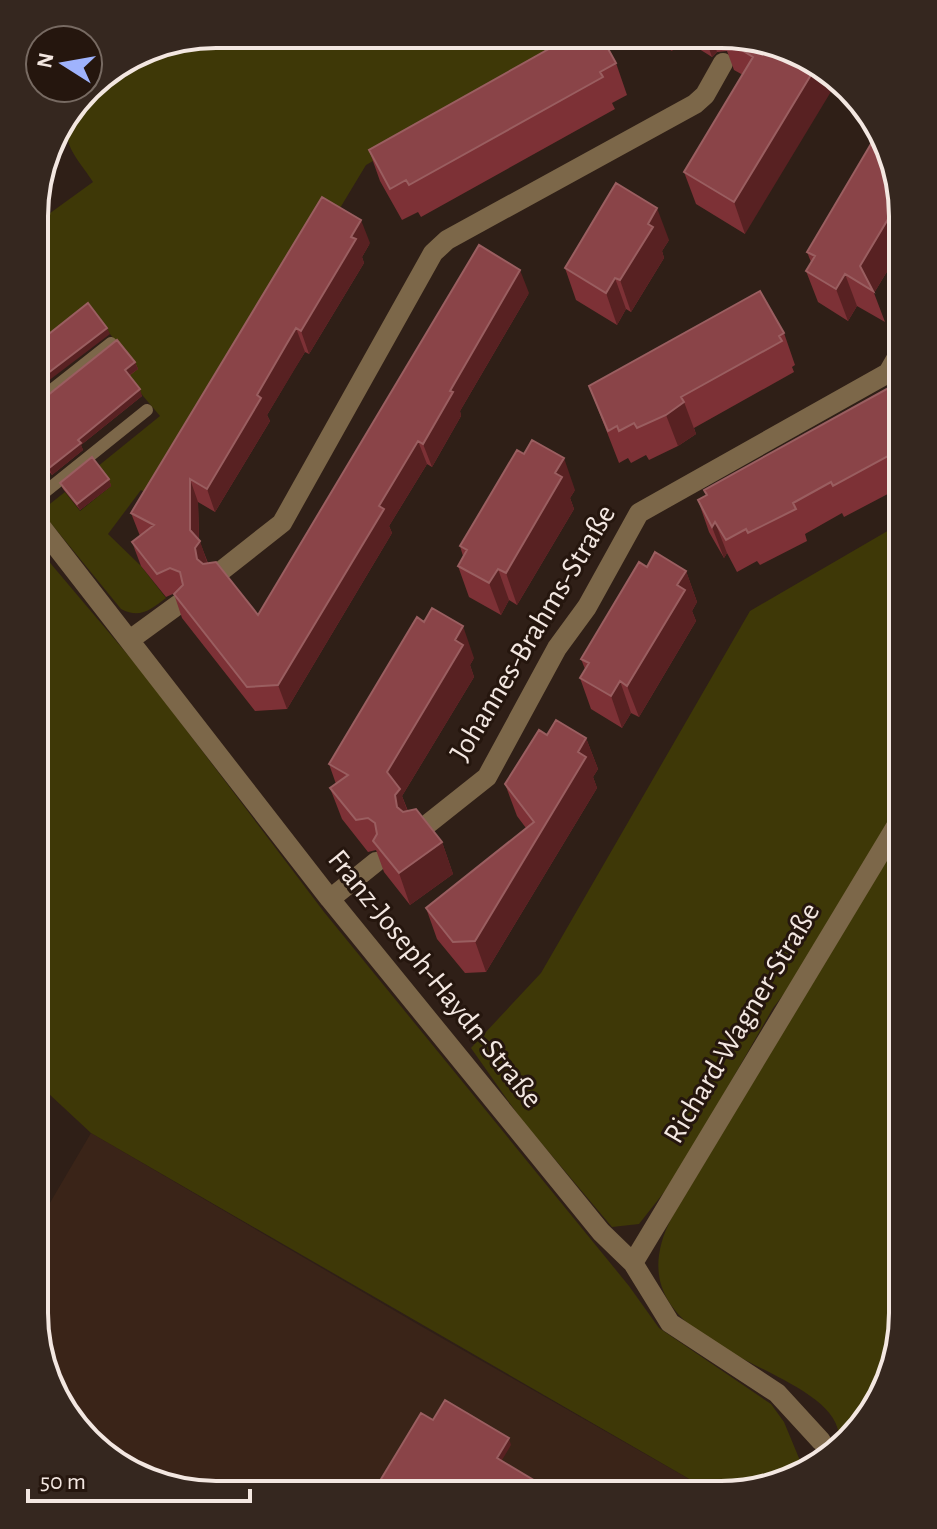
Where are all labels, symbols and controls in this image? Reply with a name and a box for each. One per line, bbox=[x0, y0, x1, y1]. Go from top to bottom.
north arrow bbox=[24, 24, 104, 104]
text: N bbox=[33, 51, 58, 70]
street label: Johannes-Brahms-Straße bbox=[445, 500, 621, 766]
street label: Franz-Joseph-Haydn-Straße bbox=[322, 844, 548, 1114]
street label: Richard-Wagner-Straße bbox=[658, 897, 826, 1149]
scale bar bbox=[28, 1453, 250, 1503]
text: 50 m bbox=[40, 1470, 86, 1494]

